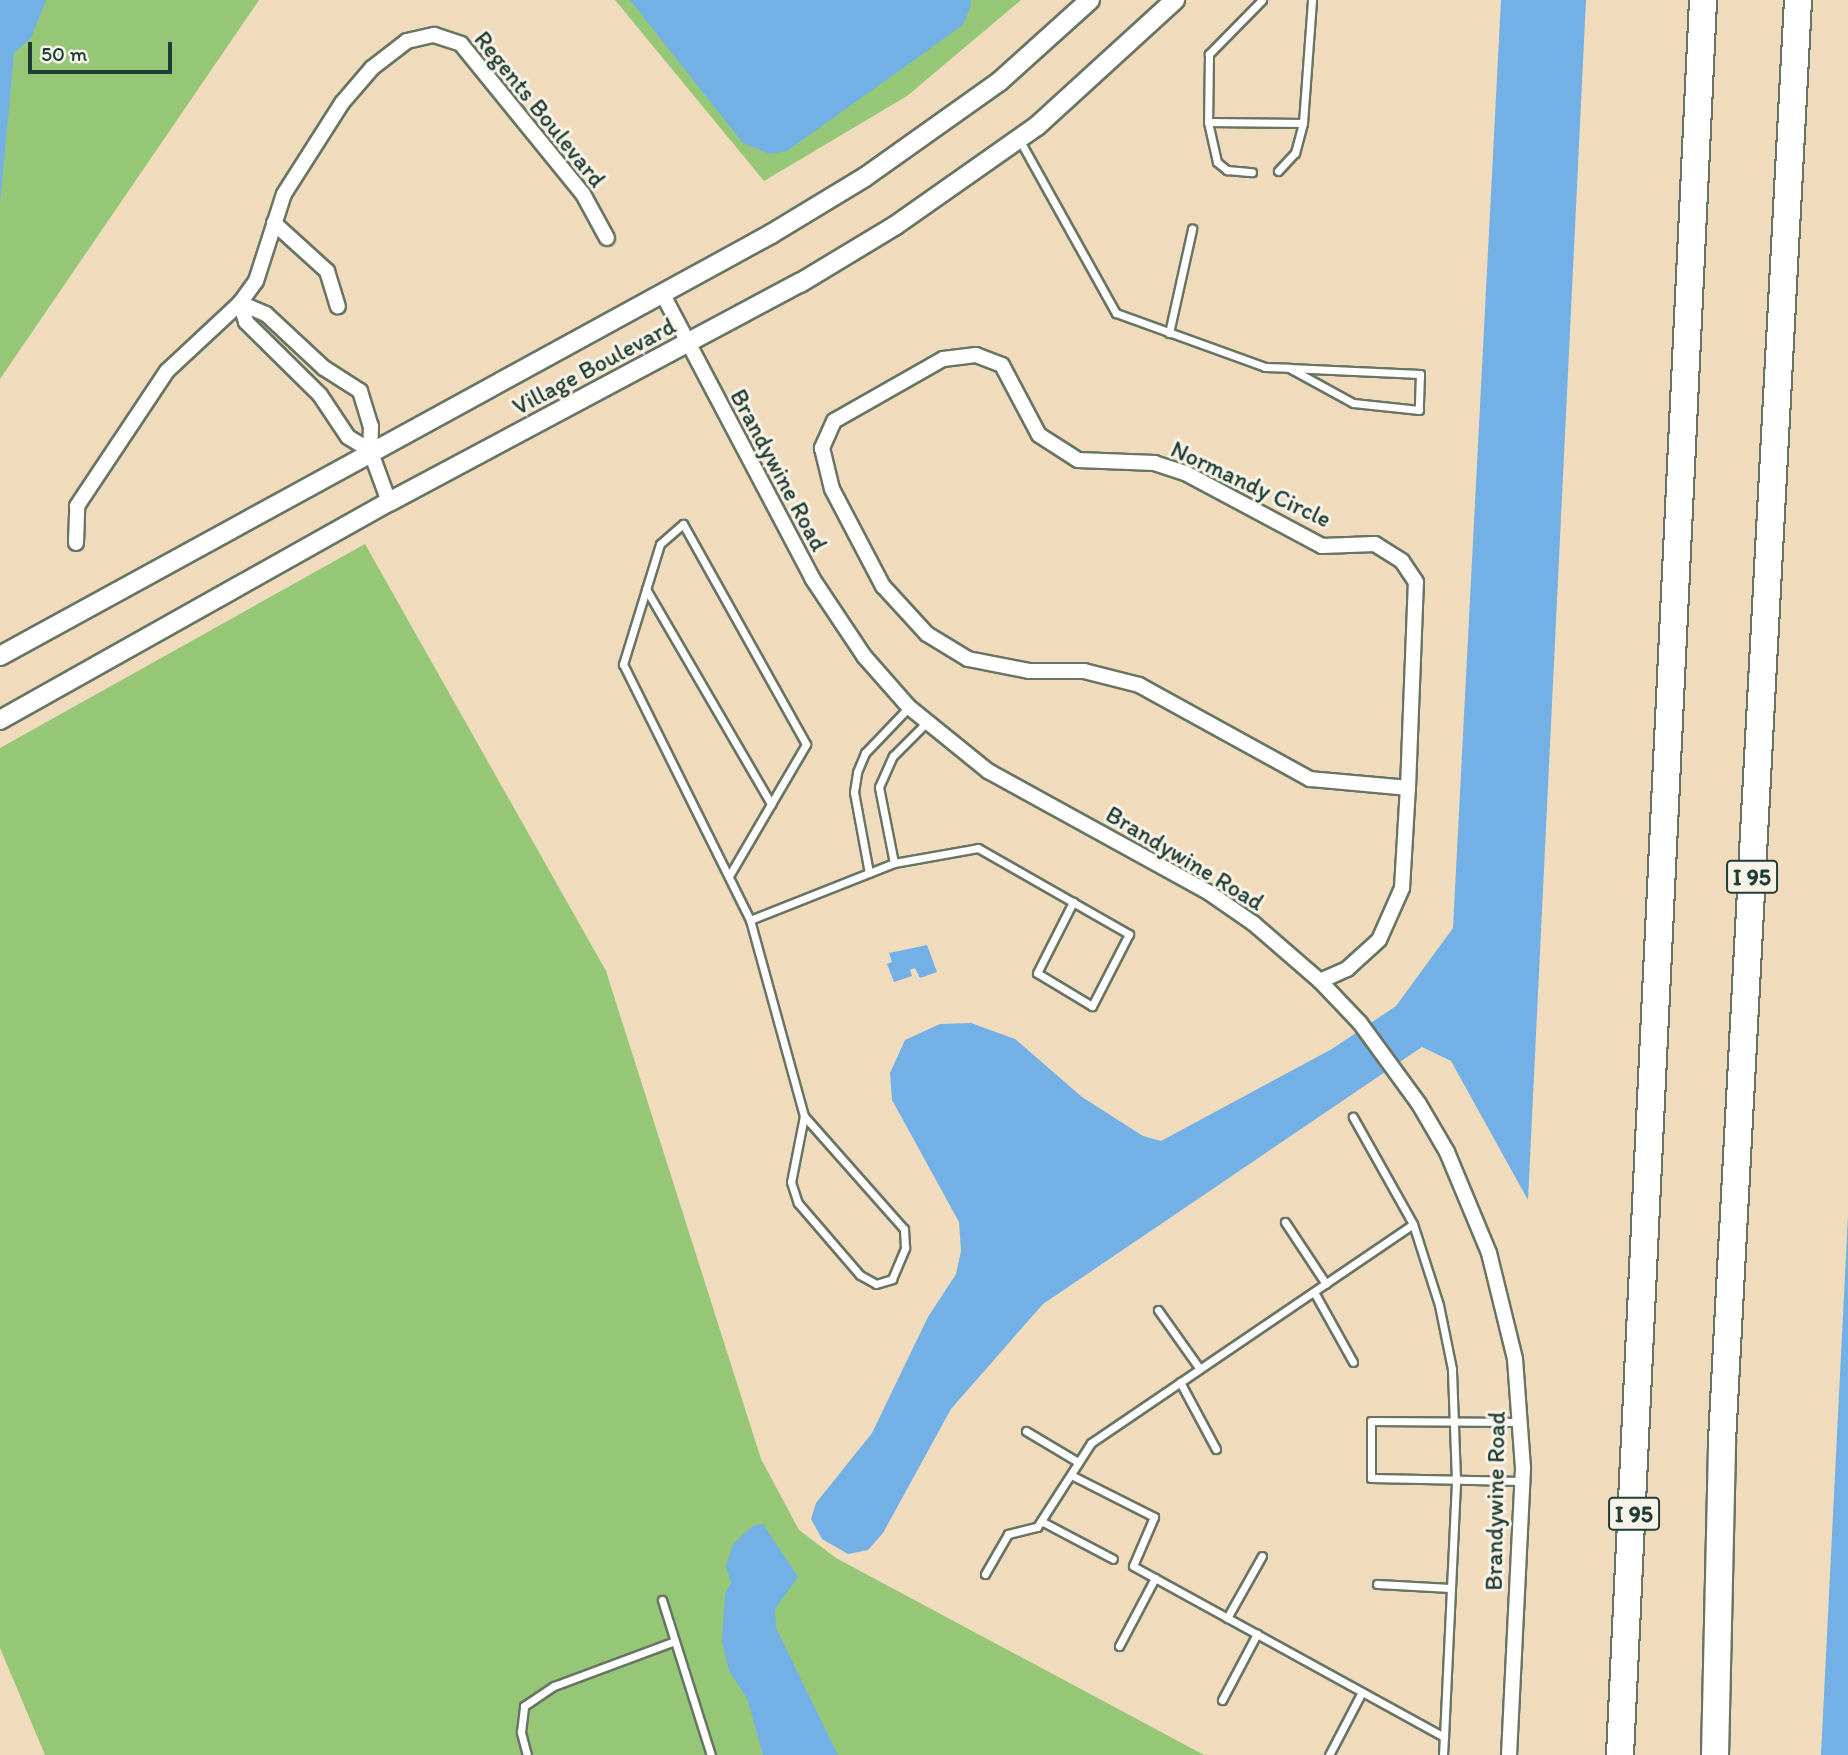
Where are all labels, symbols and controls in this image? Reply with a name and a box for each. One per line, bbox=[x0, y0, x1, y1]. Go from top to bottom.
street label: Regents Boulevard bbox=[468, 25, 612, 193]
scale bar bbox=[32, 28, 175, 72]
text: 50 m bbox=[41, 41, 87, 66]
street label: Village Boulevard bbox=[508, 311, 680, 421]
street label: Brandywine Road bbox=[724, 384, 834, 556]
street label: Normandy Circle bbox=[1167, 434, 1335, 534]
street label: Brandywine Road bbox=[1101, 799, 1269, 917]
road number: I 95 bbox=[1726, 858, 1778, 897]
street label: Brandywine Road bbox=[1479, 1411, 1511, 1591]
road number: I 95 bbox=[1608, 1494, 1660, 1534]

